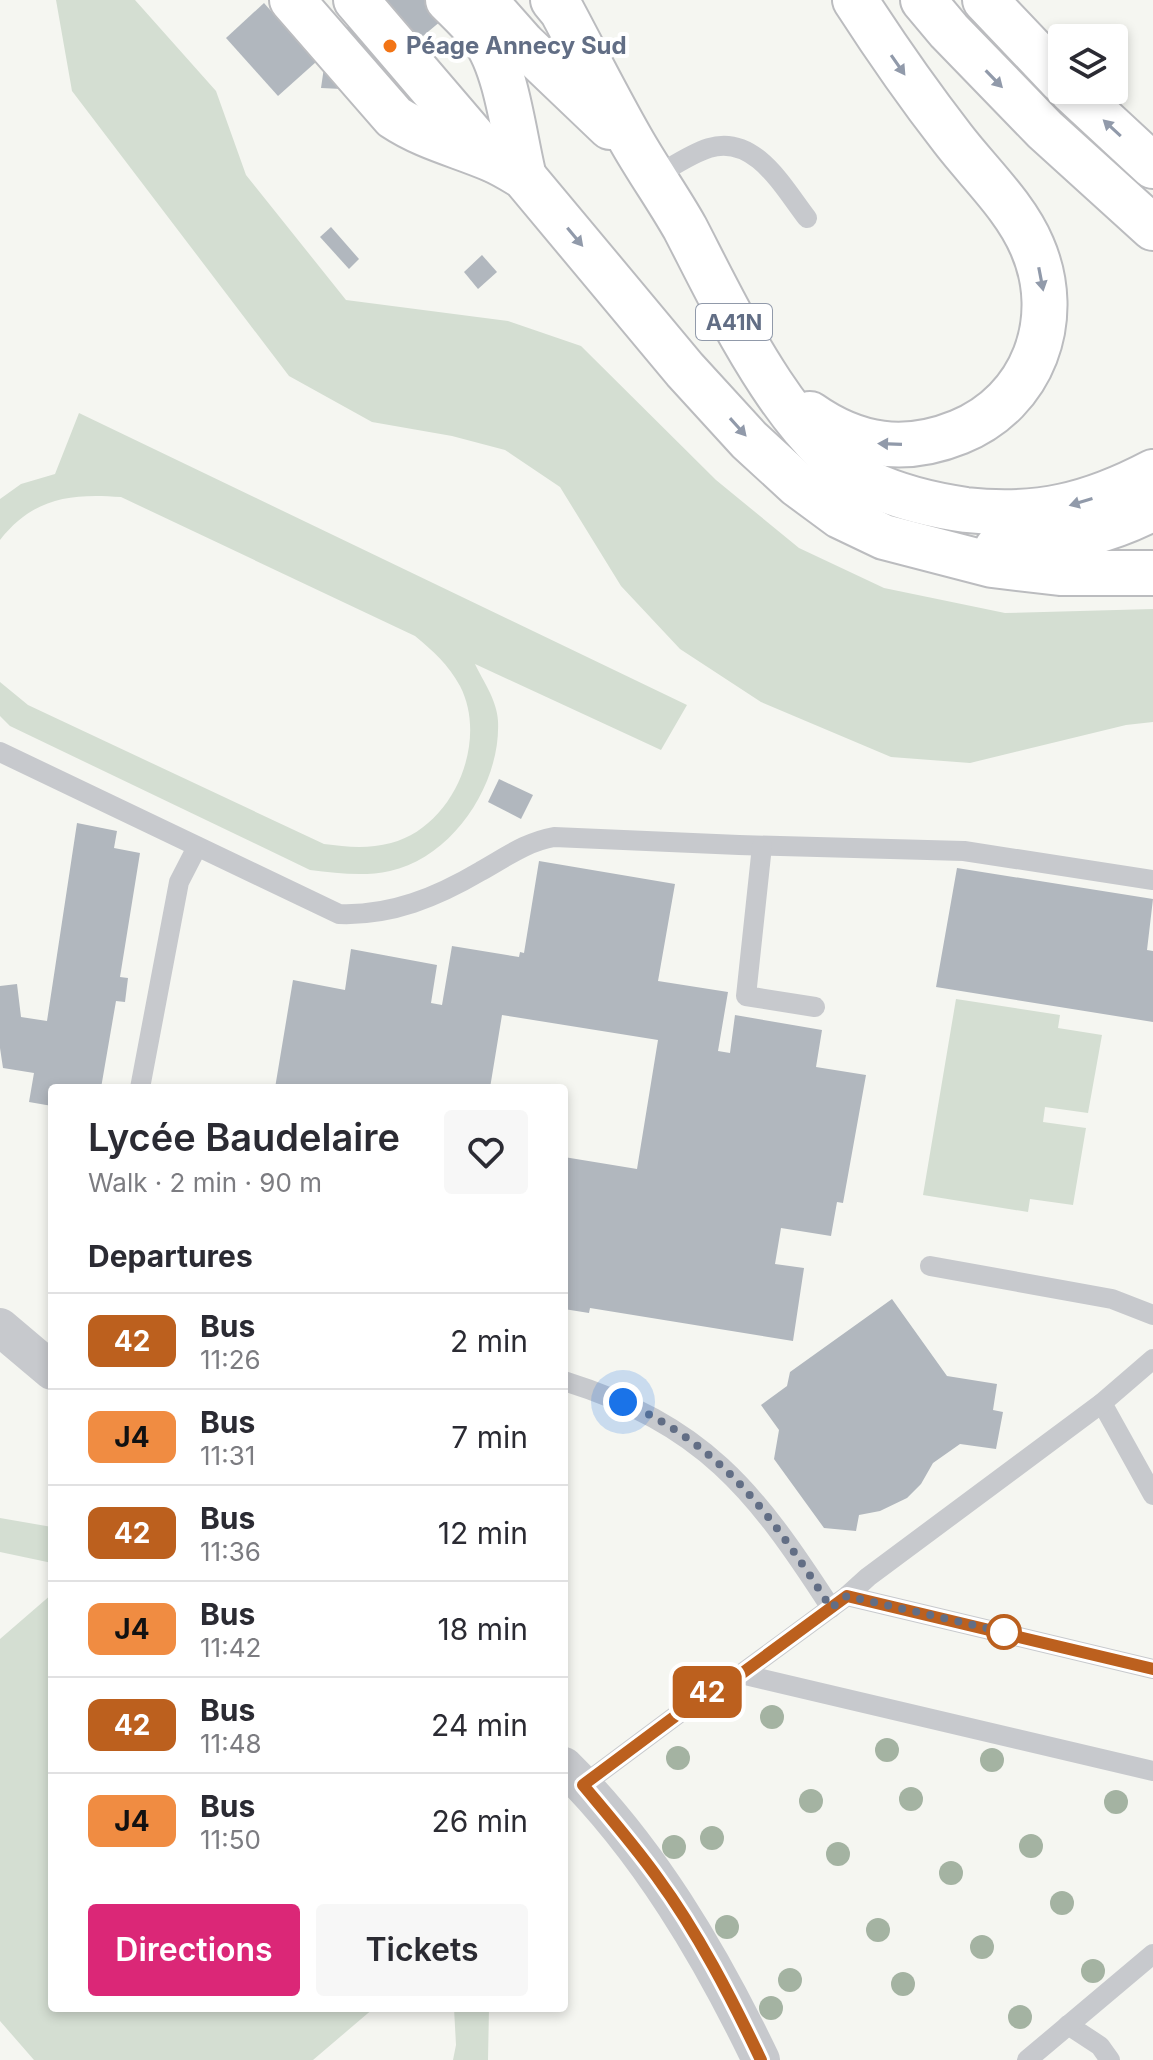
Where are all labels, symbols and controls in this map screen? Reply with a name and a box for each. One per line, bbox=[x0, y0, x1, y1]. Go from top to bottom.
map controls bbox=[1048, 24, 1128, 104]
button: layers bbox=[1048, 24, 1128, 104]
place label: Péage Annecy Sud bbox=[406, 31, 627, 60]
marker: Péage Annecy Sud bbox=[381, 37, 399, 55]
one-way arrow bbox=[890, 55, 905, 76]
one-way arrow bbox=[985, 69, 1003, 88]
one-way arrow bbox=[1103, 120, 1122, 138]
one-way arrow bbox=[566, 227, 583, 247]
one-way arrow bbox=[1036, 267, 1048, 292]
road number: A41N bbox=[696, 304, 772, 340]
one-way arrow bbox=[728, 418, 746, 437]
one-way arrow bbox=[877, 438, 902, 450]
one-way arrow bbox=[1069, 496, 1093, 509]
button: heart bbox=[444, 1110, 528, 1194]
text: Lycée Baudelaire bbox=[88, 1114, 400, 1160]
text: Walk · 2 min · 90 m bbox=[88, 1167, 322, 1198]
text: Departures bbox=[88, 1238, 253, 1274]
text: Bus bbox=[200, 1308, 255, 1344]
text: 2 min bbox=[450, 1323, 528, 1359]
text: 42 bbox=[114, 1324, 150, 1358]
text: 11:26 bbox=[200, 1344, 261, 1375]
your location bbox=[603, 1382, 643, 1422]
text: Bus bbox=[200, 1404, 255, 1440]
text: 7 min bbox=[451, 1419, 528, 1455]
text: J4 bbox=[114, 1420, 150, 1454]
text: 11:31 bbox=[200, 1440, 255, 1471]
text: Bus bbox=[200, 1500, 255, 1536]
text: 12 min bbox=[438, 1515, 528, 1551]
text: 42 bbox=[114, 1516, 150, 1550]
text: 11:36 bbox=[200, 1536, 261, 1567]
text: Bus bbox=[200, 1596, 255, 1632]
text: 18 min bbox=[438, 1611, 528, 1647]
text: J4 bbox=[114, 1612, 150, 1646]
unlabelled marker bbox=[987, 1615, 1021, 1649]
text: 11:42 bbox=[200, 1632, 261, 1663]
line badge: 42 bbox=[671, 1666, 743, 1718]
text: 42 bbox=[689, 1675, 725, 1709]
text: Bus bbox=[200, 1692, 255, 1728]
text: 24 min bbox=[431, 1707, 528, 1743]
text: 42 bbox=[114, 1708, 150, 1742]
text: 11:48 bbox=[200, 1728, 262, 1759]
text: Bus bbox=[200, 1788, 255, 1824]
text: 26 min bbox=[431, 1803, 528, 1839]
text: J4 bbox=[114, 1804, 150, 1838]
text: 11:50 bbox=[200, 1824, 261, 1855]
button: Directions bbox=[88, 1904, 300, 1996]
button: Tickets bbox=[316, 1904, 528, 1996]

